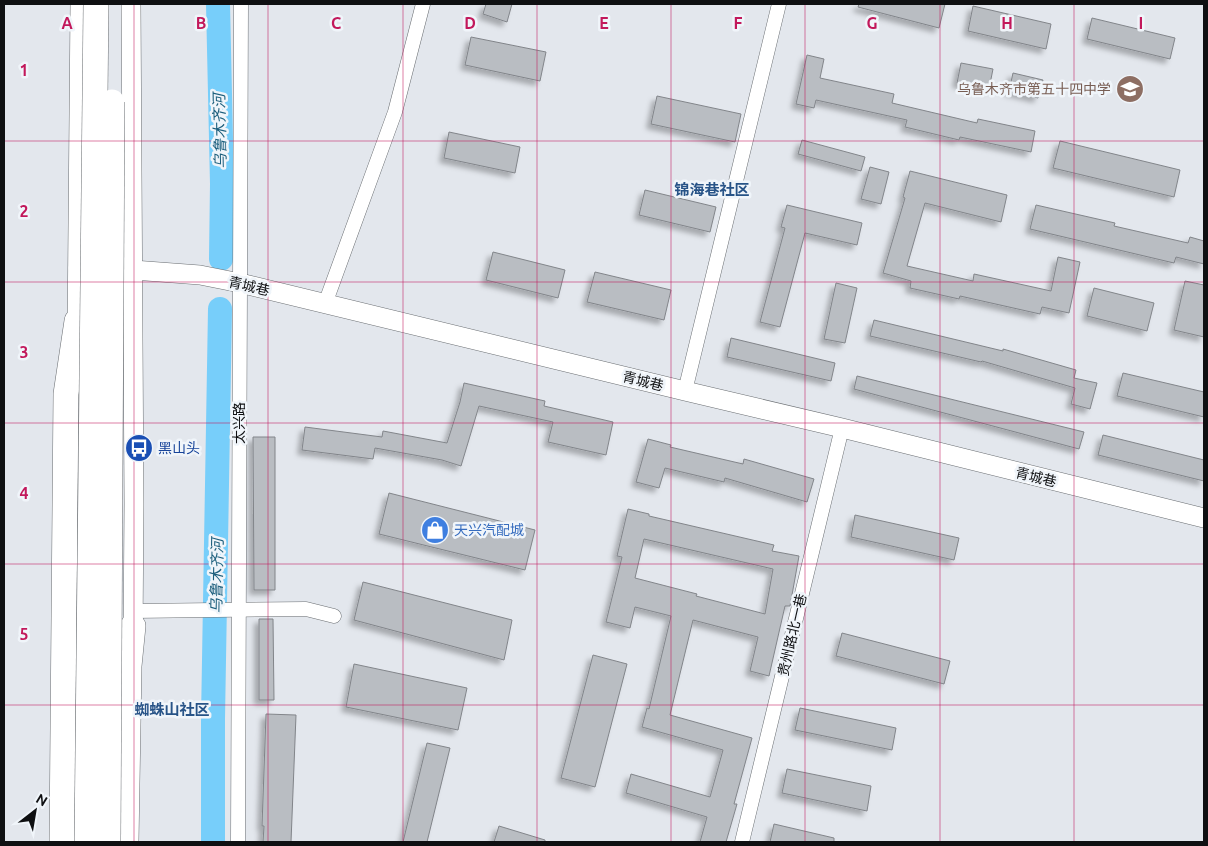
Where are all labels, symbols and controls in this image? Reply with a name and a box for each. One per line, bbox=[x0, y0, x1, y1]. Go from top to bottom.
text: A bbox=[61, 14, 73, 32]
text: B bbox=[196, 14, 206, 32]
text: C bbox=[331, 14, 341, 32]
text: D bbox=[464, 14, 476, 32]
text: E bbox=[599, 14, 609, 32]
text: F bbox=[734, 14, 743, 32]
text: G bbox=[866, 14, 878, 32]
text: H bbox=[1001, 14, 1013, 32]
text: I bbox=[1139, 14, 1143, 32]
text: 1 bbox=[19, 61, 29, 79]
school or university icon: 乌鲁木齐市第五十四中学 bbox=[1115, 74, 1145, 104]
place label: 乌鲁木齐市第五十四中学 bbox=[957, 81, 1111, 97]
water label: 乌鲁木齐河 bbox=[210, 90, 229, 169]
district label: 锦海巷社区 bbox=[674, 181, 750, 198]
text: 2 bbox=[19, 202, 29, 220]
street label: 青城巷 bbox=[227, 273, 271, 299]
text: 3 bbox=[19, 343, 29, 361]
street label: 青城巷 bbox=[621, 368, 665, 394]
street label: 太兴路 bbox=[231, 402, 247, 444]
bus stop icon: 黑山头 bbox=[124, 433, 154, 463]
place label: 黑山头 bbox=[158, 440, 200, 456]
street label: 青城巷 bbox=[1014, 464, 1058, 490]
text: 4 bbox=[19, 484, 29, 502]
shop icon: 天兴汽配城 bbox=[420, 515, 450, 545]
place label: 天兴汽配城 bbox=[454, 522, 524, 538]
water label: 乌鲁木齐河 bbox=[207, 535, 226, 614]
street label: 贵州路北一巷 bbox=[775, 592, 809, 678]
text: 5 bbox=[19, 625, 29, 643]
district label: 蜘蛛山社区 bbox=[134, 701, 210, 718]
north arrow bbox=[10, 786, 60, 836]
text: N bbox=[33, 790, 50, 809]

